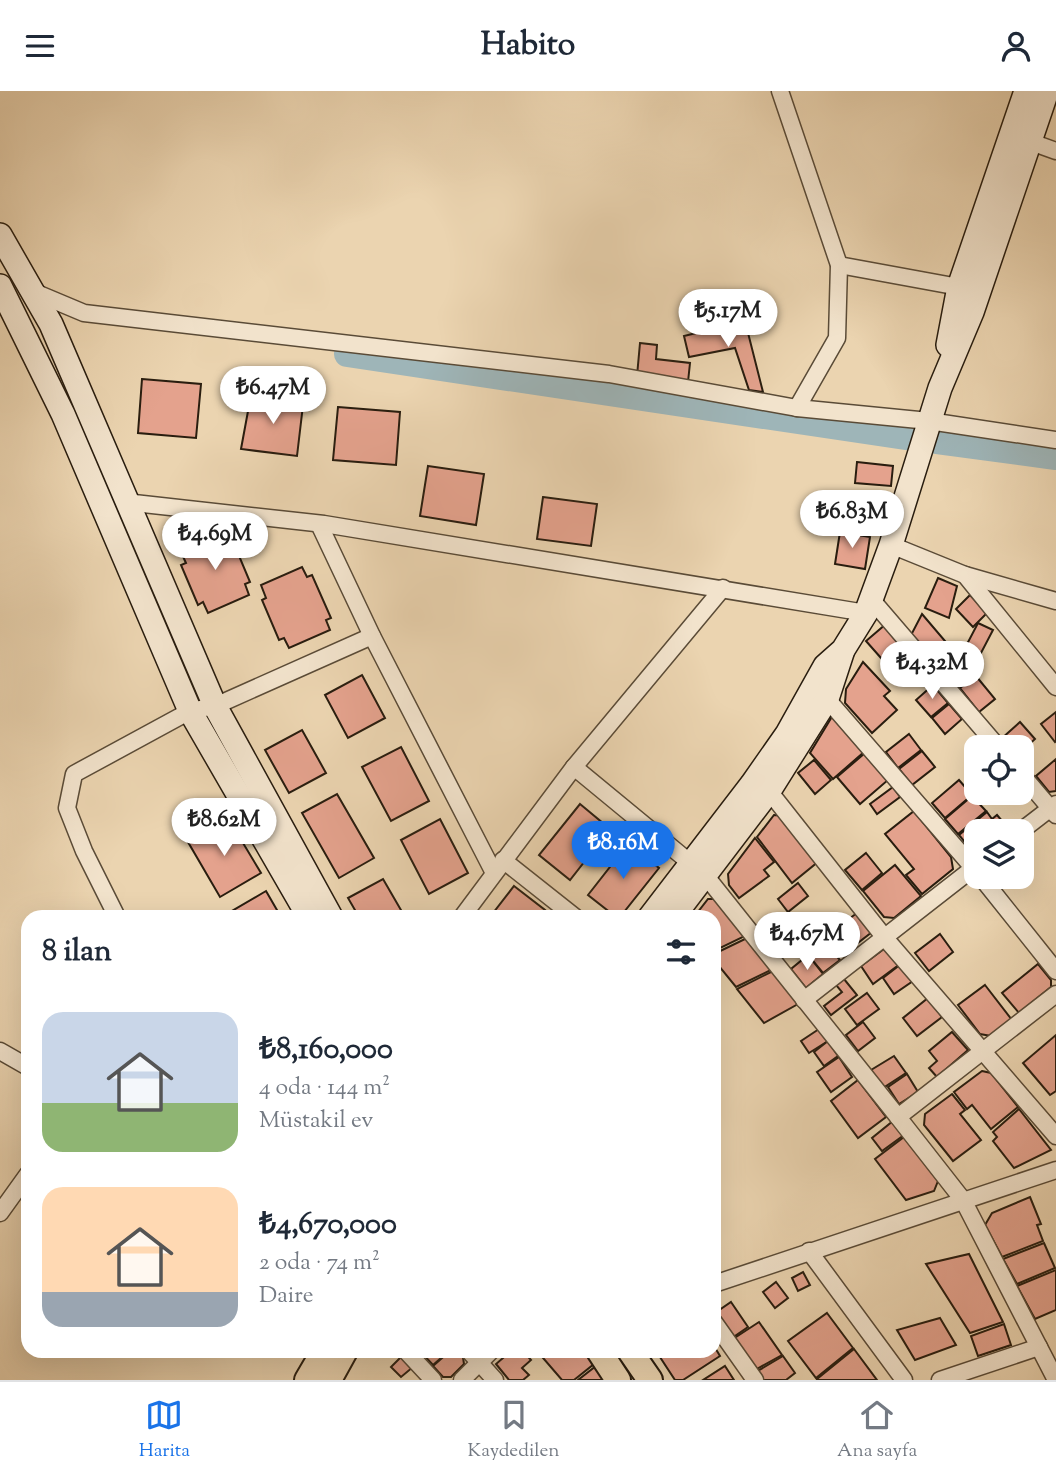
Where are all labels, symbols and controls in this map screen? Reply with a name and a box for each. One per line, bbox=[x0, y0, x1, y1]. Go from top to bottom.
text: Habito bbox=[481, 23, 575, 69]
icon: menu bbox=[21, 27, 59, 65]
icon: person bbox=[997, 27, 1035, 65]
pin: ₺5.17M bbox=[671, 289, 785, 349]
text: ₺5.17M bbox=[695, 295, 761, 328]
pin: ₺6.47M bbox=[216, 367, 330, 426]
text: ₺6.47M bbox=[236, 372, 310, 405]
pin: ₺6.83M bbox=[795, 491, 909, 550]
text: ₺6.83M bbox=[816, 496, 888, 529]
pin: ₺4.69M bbox=[158, 512, 272, 572]
text: ₺4.69M bbox=[178, 518, 252, 551]
pin: ₺4.32M bbox=[875, 641, 989, 701]
text: ₺4.32M bbox=[896, 647, 968, 680]
map controls bbox=[964, 735, 1034, 889]
button: locate bbox=[964, 735, 1034, 805]
pin: ₺8.62M bbox=[167, 799, 281, 858]
text: ₺8.62M bbox=[188, 804, 260, 837]
button: layers bbox=[964, 819, 1034, 889]
pin: ₺8.16M bbox=[566, 821, 680, 881]
text: ₺8.16M bbox=[588, 827, 658, 860]
pin: ₺4.67M bbox=[750, 913, 864, 972]
text: ₺4.67M bbox=[770, 918, 844, 951]
text: 8 ilan bbox=[42, 931, 112, 974]
icon: filters bbox=[662, 933, 700, 971]
text: ₺8,160,000 bbox=[259, 1029, 393, 1072]
icon: home bbox=[98, 1040, 182, 1124]
text: 4 oda · 144 m² bbox=[259, 1072, 390, 1105]
text: Müstakil ev bbox=[259, 1105, 373, 1138]
text: ₺4,670,000 bbox=[259, 1204, 397, 1247]
icon: home bbox=[98, 1215, 182, 1299]
text: 2 oda · 74 m² bbox=[259, 1247, 380, 1280]
text: Daire bbox=[259, 1280, 314, 1313]
tab: Harita bbox=[139, 1396, 190, 1465]
tab: Kaydedilen bbox=[467, 1396, 560, 1465]
tab: Ana sayfa bbox=[837, 1396, 917, 1465]

